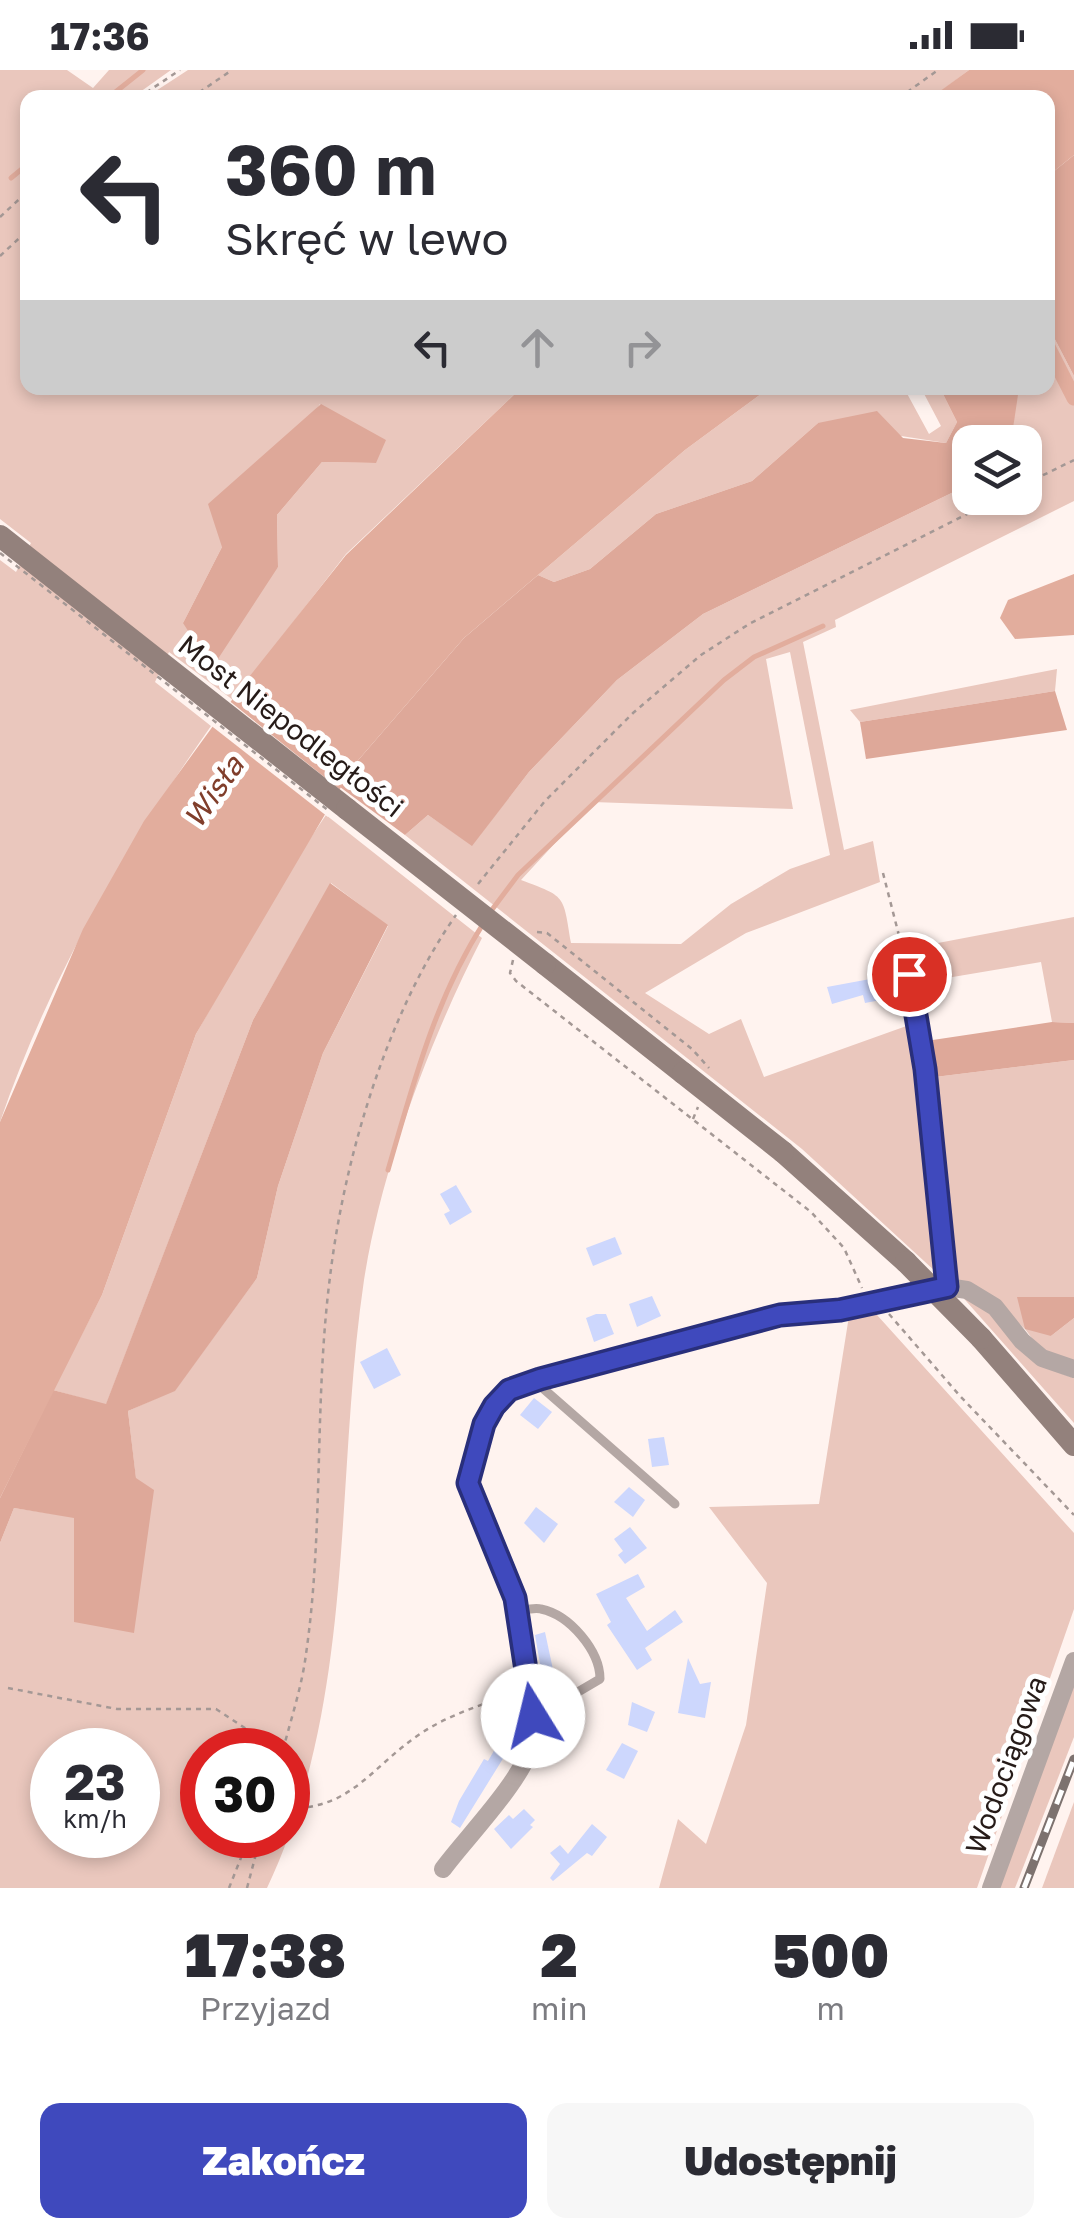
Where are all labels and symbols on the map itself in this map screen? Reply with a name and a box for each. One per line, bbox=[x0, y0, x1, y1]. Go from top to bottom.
street label: Most Niepodległości bbox=[172, 628, 410, 824]
water label: Wisła bbox=[176, 748, 251, 834]
pin bbox=[867, 932, 952, 1017]
position arrow bbox=[481, 1664, 585, 1768]
street label: Wodociągowa bbox=[958, 1671, 1053, 1858]
speed limit sign: 30 bbox=[180, 1728, 310, 1858]

